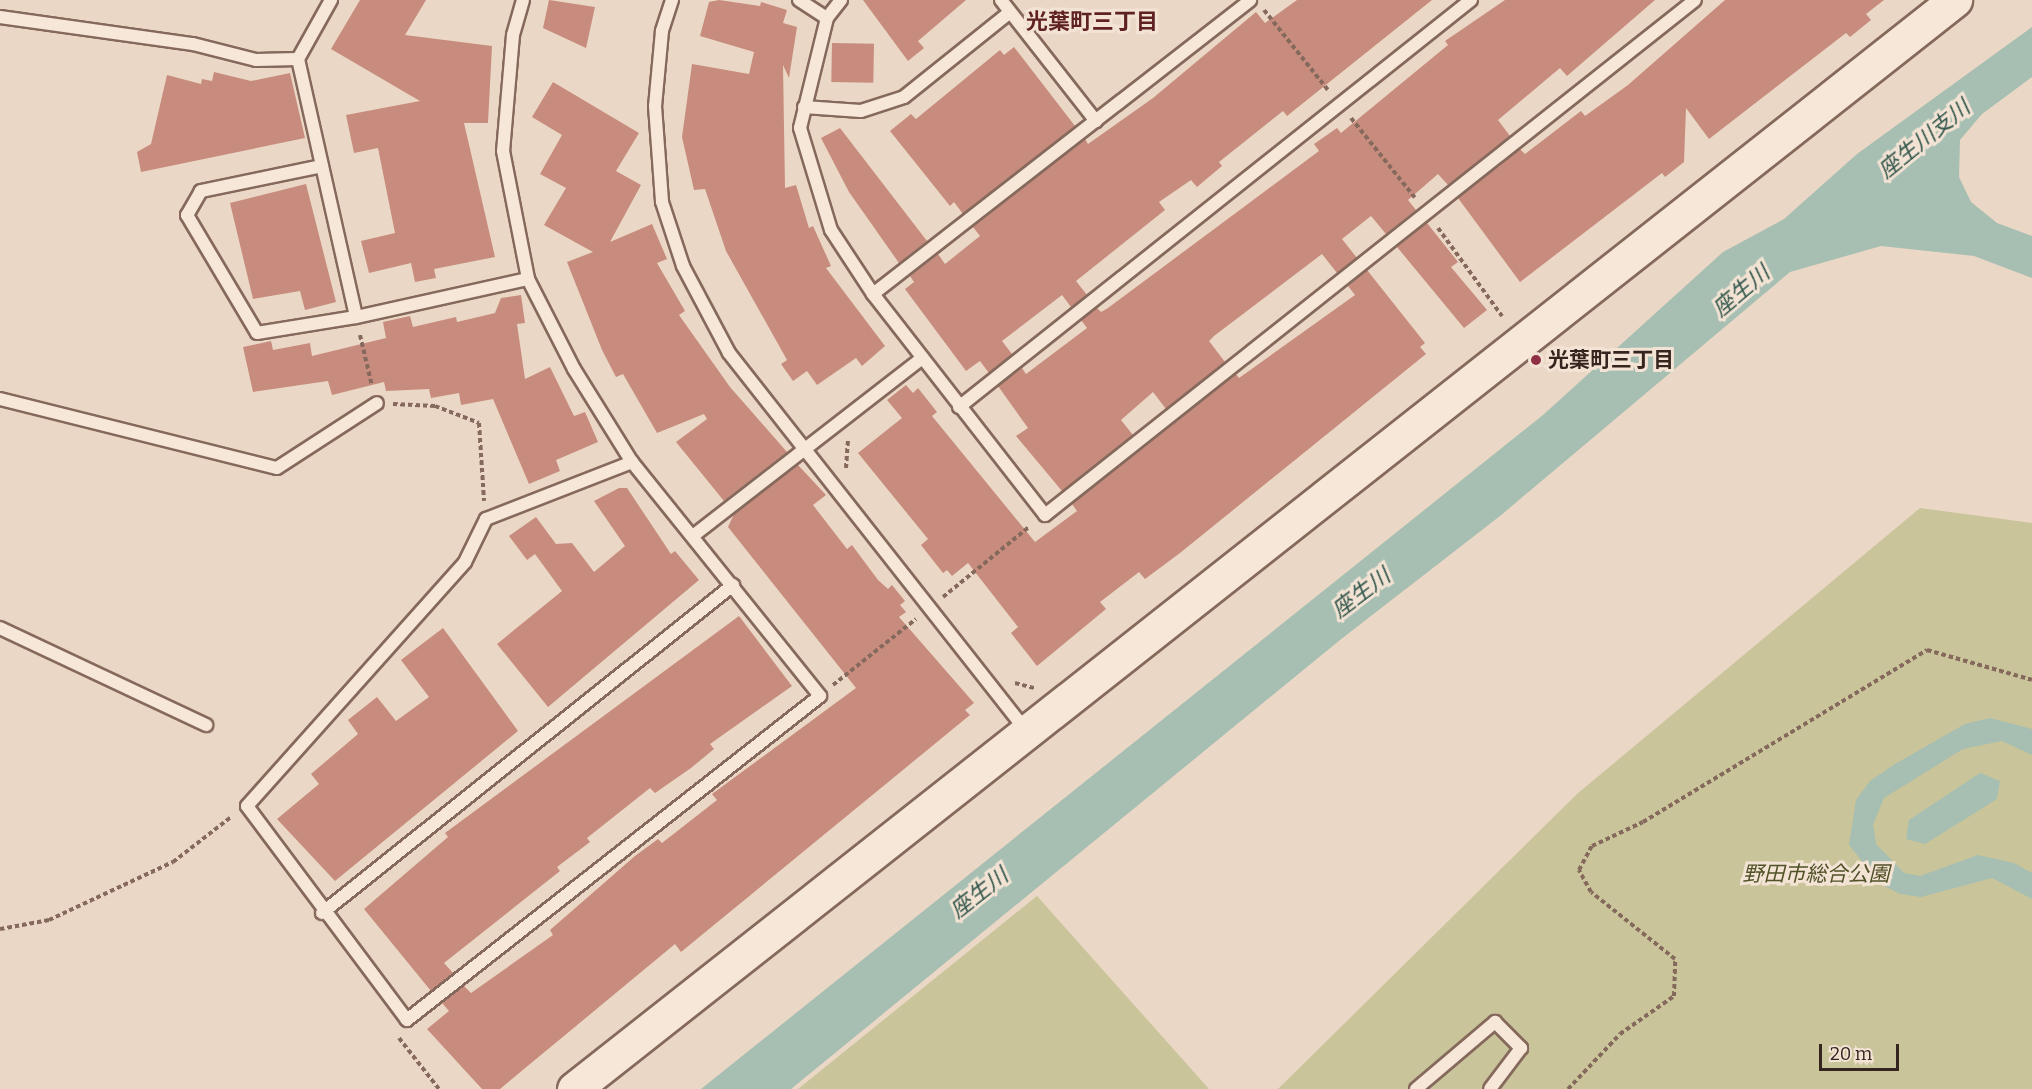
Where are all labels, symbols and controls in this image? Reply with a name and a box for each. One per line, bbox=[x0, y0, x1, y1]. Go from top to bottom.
district label: 光葉町三丁目 bbox=[1026, 9, 1158, 35]
water label: 座生川支川 bbox=[1873, 94, 1975, 184]
water label: 座生川 bbox=[1707, 260, 1775, 322]
place label: 光葉町三丁目 bbox=[1548, 347, 1674, 373]
marker: 光葉町三丁目 bbox=[1529, 353, 1543, 367]
water label: 座生川 bbox=[1327, 563, 1395, 623]
park label: 野田市総合公園 bbox=[1743, 861, 1889, 887]
water label: 座生川 bbox=[945, 862, 1013, 924]
scale bar bbox=[1822, 1032, 1902, 1070]
text: 20 m bbox=[1830, 1043, 1872, 1065]

